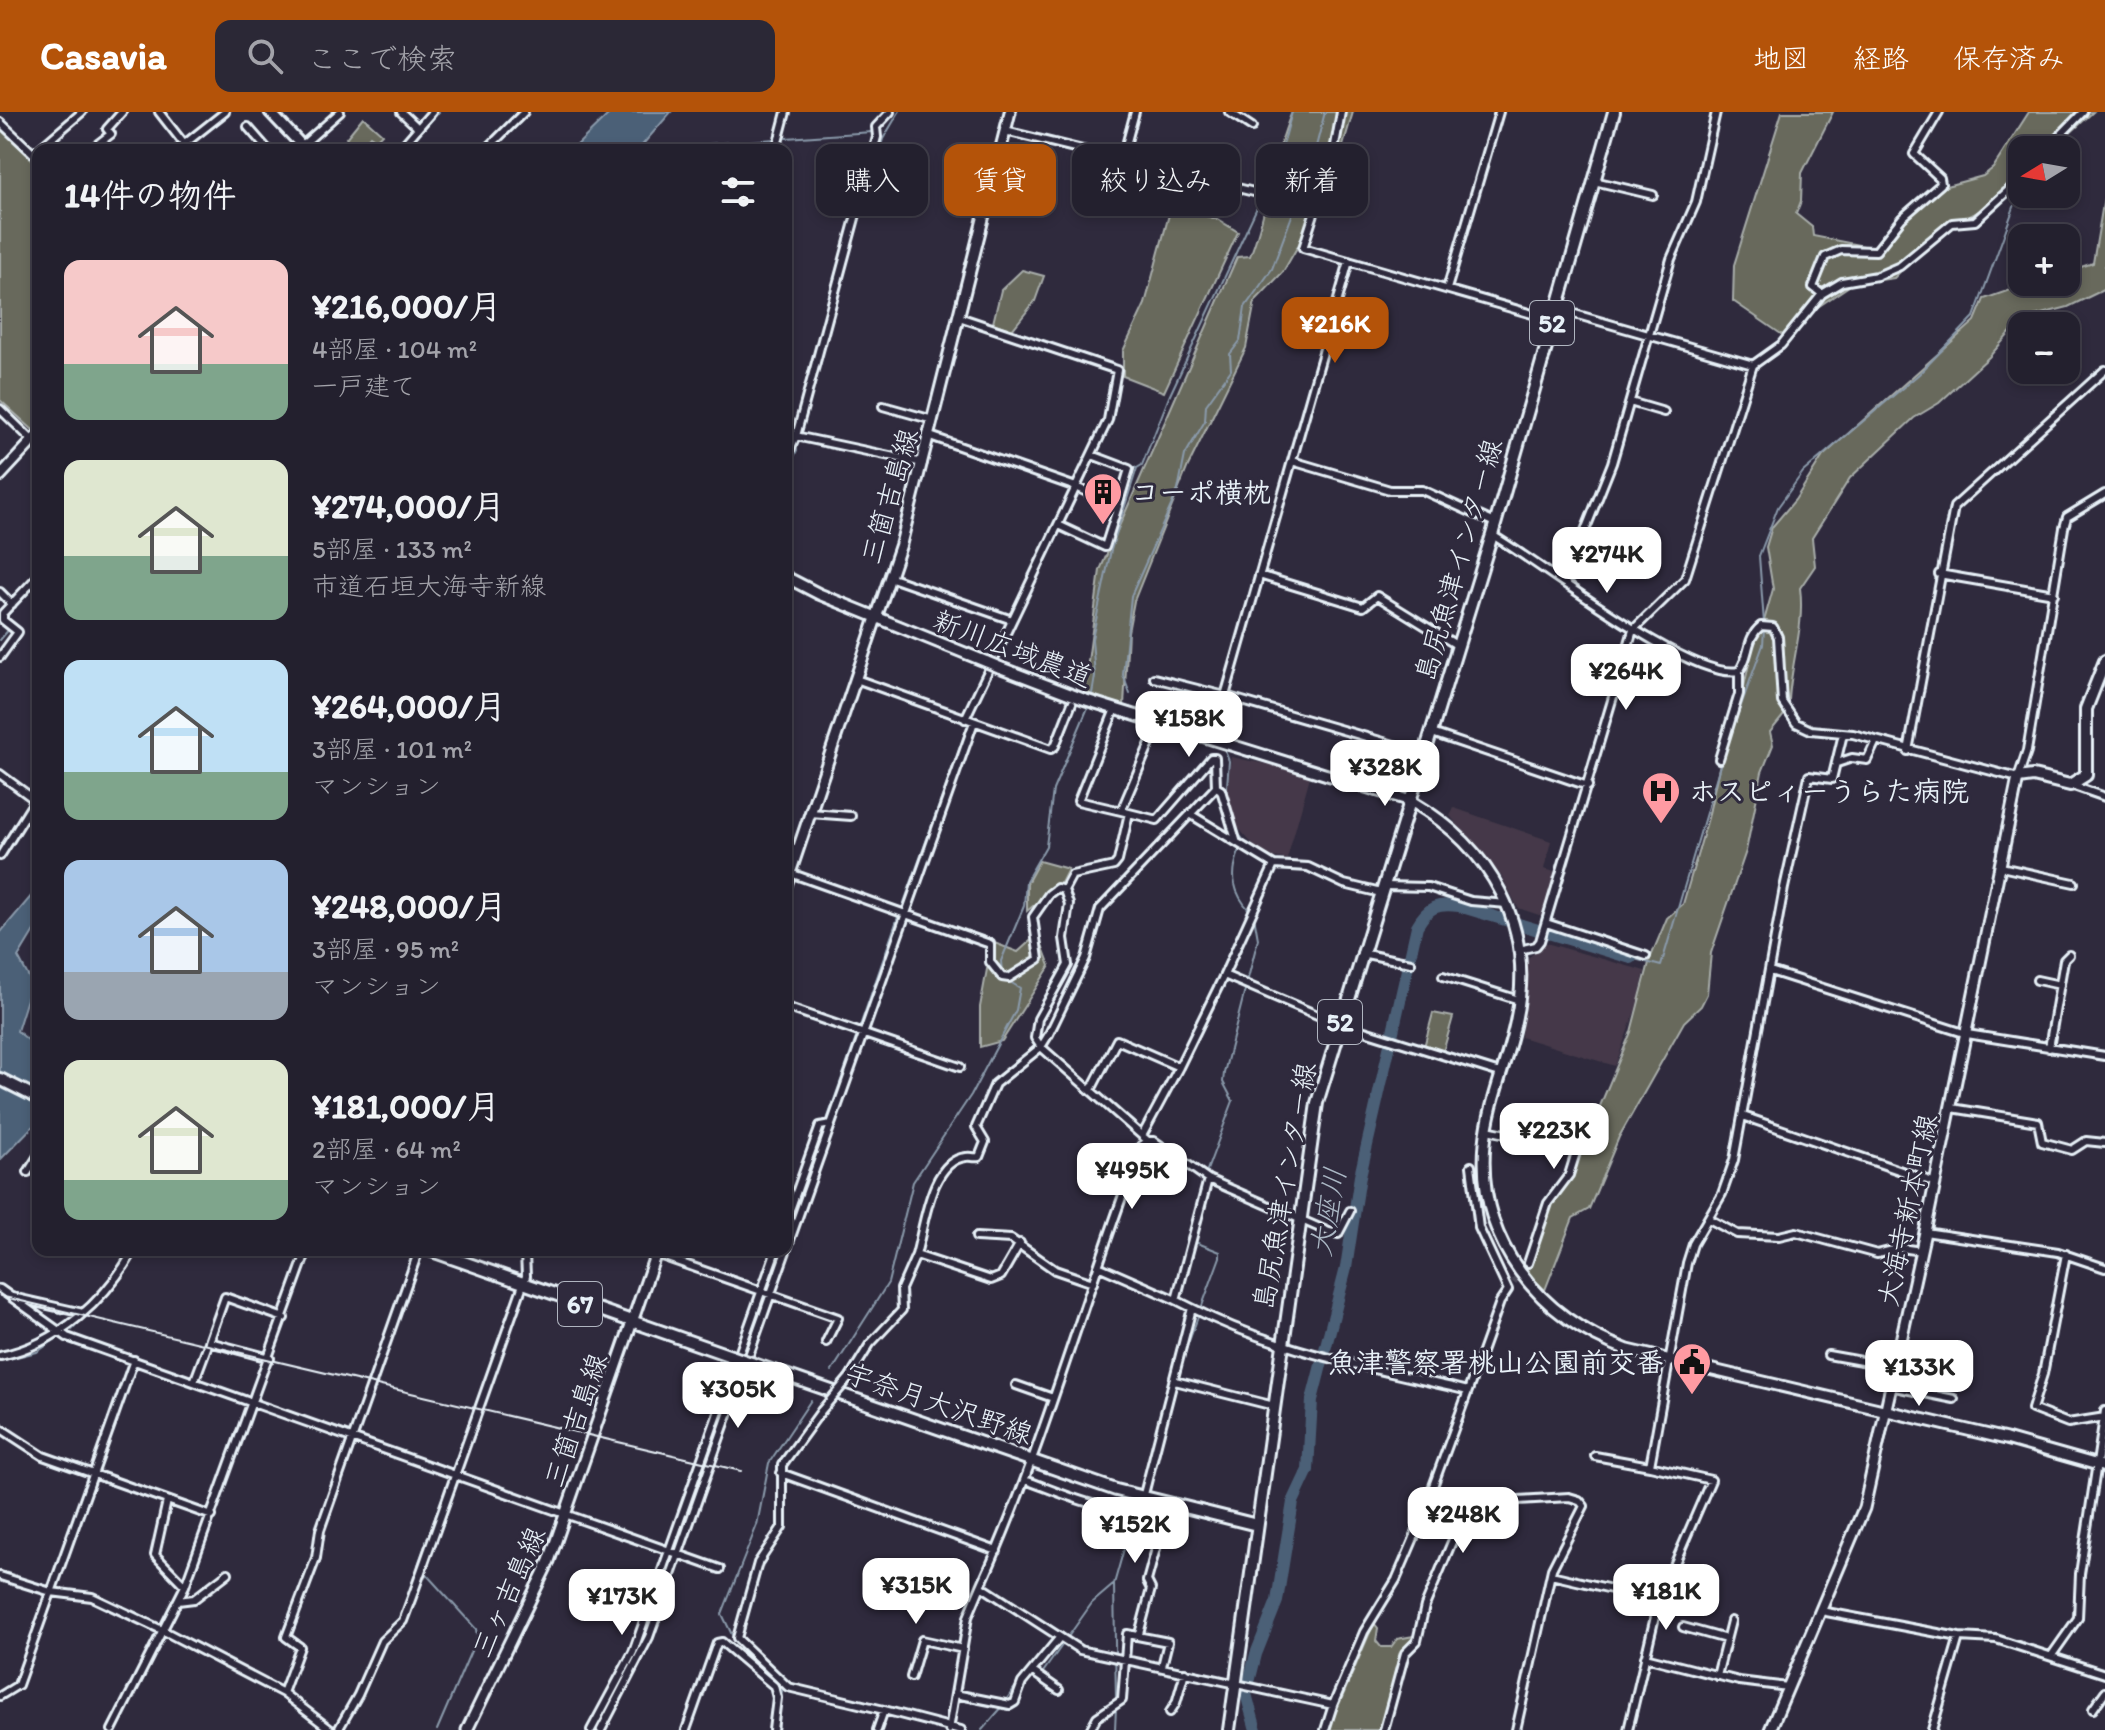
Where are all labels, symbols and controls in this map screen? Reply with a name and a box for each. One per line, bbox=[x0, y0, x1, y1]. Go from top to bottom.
search box bbox=[215, 20, 775, 92]
text: Casavia bbox=[40, 33, 167, 79]
icon: search bbox=[243, 34, 287, 78]
text: ここで検索 bbox=[307, 40, 457, 77]
text: 地図 bbox=[1753, 41, 1809, 75]
text: 経路 bbox=[1853, 41, 1909, 75]
text: 保存済み bbox=[1953, 41, 2065, 75]
north arrow bbox=[2008, 136, 2080, 208]
map controls bbox=[2008, 136, 2080, 384]
chip: 購入 bbox=[816, 144, 928, 216]
chip: 賃貸 bbox=[944, 144, 1056, 216]
chip: 絞り込み bbox=[1072, 144, 1240, 216]
chip: 新着 bbox=[1256, 144, 1368, 216]
icon: filters bbox=[716, 170, 760, 214]
text: 14件の物件 bbox=[64, 175, 236, 216]
button: + bbox=[2008, 224, 2080, 296]
text: ¥216,000/月 bbox=[312, 286, 502, 327]
icon: home bbox=[128, 292, 224, 388]
pin: ¥216K bbox=[1279, 297, 1391, 365]
road number: 52 bbox=[1530, 301, 1574, 345]
text: ¥216K bbox=[1300, 307, 1370, 339]
button: − bbox=[2008, 312, 2080, 384]
text: 4部屋 · 104 m² bbox=[312, 333, 477, 365]
text: 一戸建て bbox=[312, 370, 416, 402]
street label: 三箇吉島線 bbox=[853, 424, 925, 568]
street label: 島尻魚津インター線 bbox=[1407, 435, 1509, 685]
building icon: コーポ横枕 bbox=[1082, 471, 1124, 526]
place label: コーポ横枕 bbox=[1131, 475, 1271, 509]
text: ¥274,000/月 bbox=[312, 486, 505, 527]
icon: home bbox=[128, 492, 224, 588]
pin: ¥274K bbox=[1551, 527, 1663, 595]
text: 5部屋 · 133 m² bbox=[312, 533, 472, 565]
text: ¥274K bbox=[1570, 537, 1644, 569]
text: 市道石垣大海寺新線 bbox=[312, 570, 546, 602]
street label: 新川広域農道 bbox=[928, 602, 1098, 694]
pin: ¥264K bbox=[1570, 644, 1682, 712]
text: ¥264K bbox=[1589, 654, 1663, 686]
text: ¥264,000/月 bbox=[312, 686, 507, 727]
pin: ¥158K bbox=[1133, 691, 1245, 759]
icon: home bbox=[128, 692, 224, 788]
text: ¥158K bbox=[1153, 701, 1225, 733]
text: 3部屋 · 101 m² bbox=[312, 733, 472, 765]
pin: ¥328K bbox=[1329, 740, 1441, 808]
text: ¥328K bbox=[1348, 750, 1422, 782]
text: マンション bbox=[312, 770, 441, 802]
hospital icon: ホスピィーうらた病院 bbox=[1640, 770, 1682, 825]
place label: ホスピィーうらた病院 bbox=[1689, 774, 1969, 808]
text: ¥248,000/月 bbox=[312, 886, 507, 927]
icon: home bbox=[128, 892, 224, 988]
text: 3部屋 · 95 m² bbox=[312, 933, 459, 965]
text: マンション bbox=[312, 970, 441, 1002]
road number: 52 bbox=[1318, 1000, 1362, 1044]
street label: 島尻魚津インター線 bbox=[1245, 1060, 1323, 1312]
text: ¥181,000/月 bbox=[312, 1086, 500, 1127]
icon: home bbox=[128, 1092, 224, 1188]
pin: ¥223K bbox=[1498, 1103, 1610, 1171]
street label: 大海寺新本町線 bbox=[1870, 1111, 1944, 1309]
text: ¥223K bbox=[1518, 1113, 1590, 1145]
text: 2部屋 · 64 m² bbox=[312, 1133, 461, 1165]
pin: ¥495K bbox=[1076, 1143, 1188, 1211]
text: ¥495K bbox=[1095, 1153, 1169, 1185]
water label: 大座川 bbox=[1301, 1164, 1354, 1259]
text: マンション bbox=[312, 1170, 441, 1202]
road number: 67 bbox=[558, 1282, 602, 1326]
pin: ¥133K bbox=[1863, 1340, 1975, 1408]
public building icon: 魚津警察署桃山公園前交番 bbox=[1671, 1341, 1713, 1396]
place label: 魚津警察署桃山公園前交番 bbox=[1328, 1345, 1664, 1379]
street label: 三箇吉島線 bbox=[536, 1348, 614, 1492]
text: ¥133K bbox=[1883, 1350, 1955, 1382]
street label: 宇奈月大沢野線 bbox=[841, 1355, 1037, 1451]
pin: ¥305K bbox=[682, 1362, 794, 1430]
text: ¥305K bbox=[700, 1372, 776, 1404]
pin: ¥248K bbox=[1407, 1487, 1519, 1555]
pin: ¥152K bbox=[1079, 1497, 1191, 1565]
text: ¥248K bbox=[1426, 1497, 1500, 1529]
text: ¥152K bbox=[1100, 1507, 1170, 1539]
street label: 三ヶ吉島線 bbox=[464, 1521, 552, 1663]
pin: ¥315K bbox=[860, 1558, 972, 1626]
pin: ¥181K bbox=[1610, 1564, 1722, 1632]
text: ¥315K bbox=[880, 1568, 952, 1600]
pin: ¥173K bbox=[566, 1569, 678, 1637]
text: ¥181K bbox=[1631, 1574, 1701, 1606]
text: ¥173K bbox=[587, 1579, 657, 1611]

